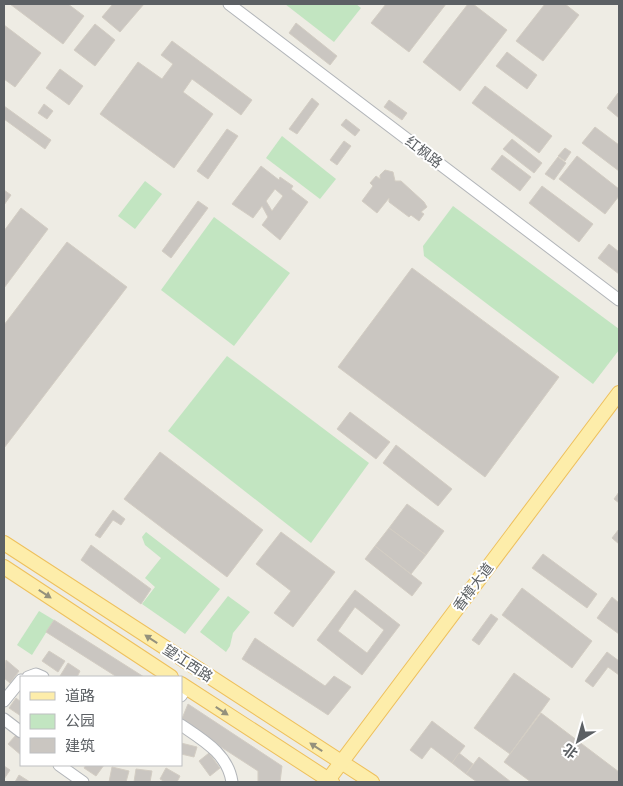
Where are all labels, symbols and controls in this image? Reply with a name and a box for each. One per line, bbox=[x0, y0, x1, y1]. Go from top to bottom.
street label: 红枫路 bbox=[401, 132, 446, 173]
street label: 香樟大道 bbox=[449, 559, 499, 616]
one-way arrow bbox=[38, 589, 51, 599]
one-way arrow bbox=[144, 634, 157, 643]
street label: 望江西路 bbox=[159, 640, 216, 687]
legend bbox=[20, 676, 182, 766]
text: 道路 bbox=[65, 686, 95, 707]
one-way arrow bbox=[215, 706, 229, 715]
text: 公园 bbox=[65, 711, 95, 732]
north arrow bbox=[553, 716, 603, 766]
text: 建筑 bbox=[65, 736, 95, 757]
text: 北 bbox=[559, 738, 582, 763]
one-way arrow bbox=[309, 742, 323, 751]

